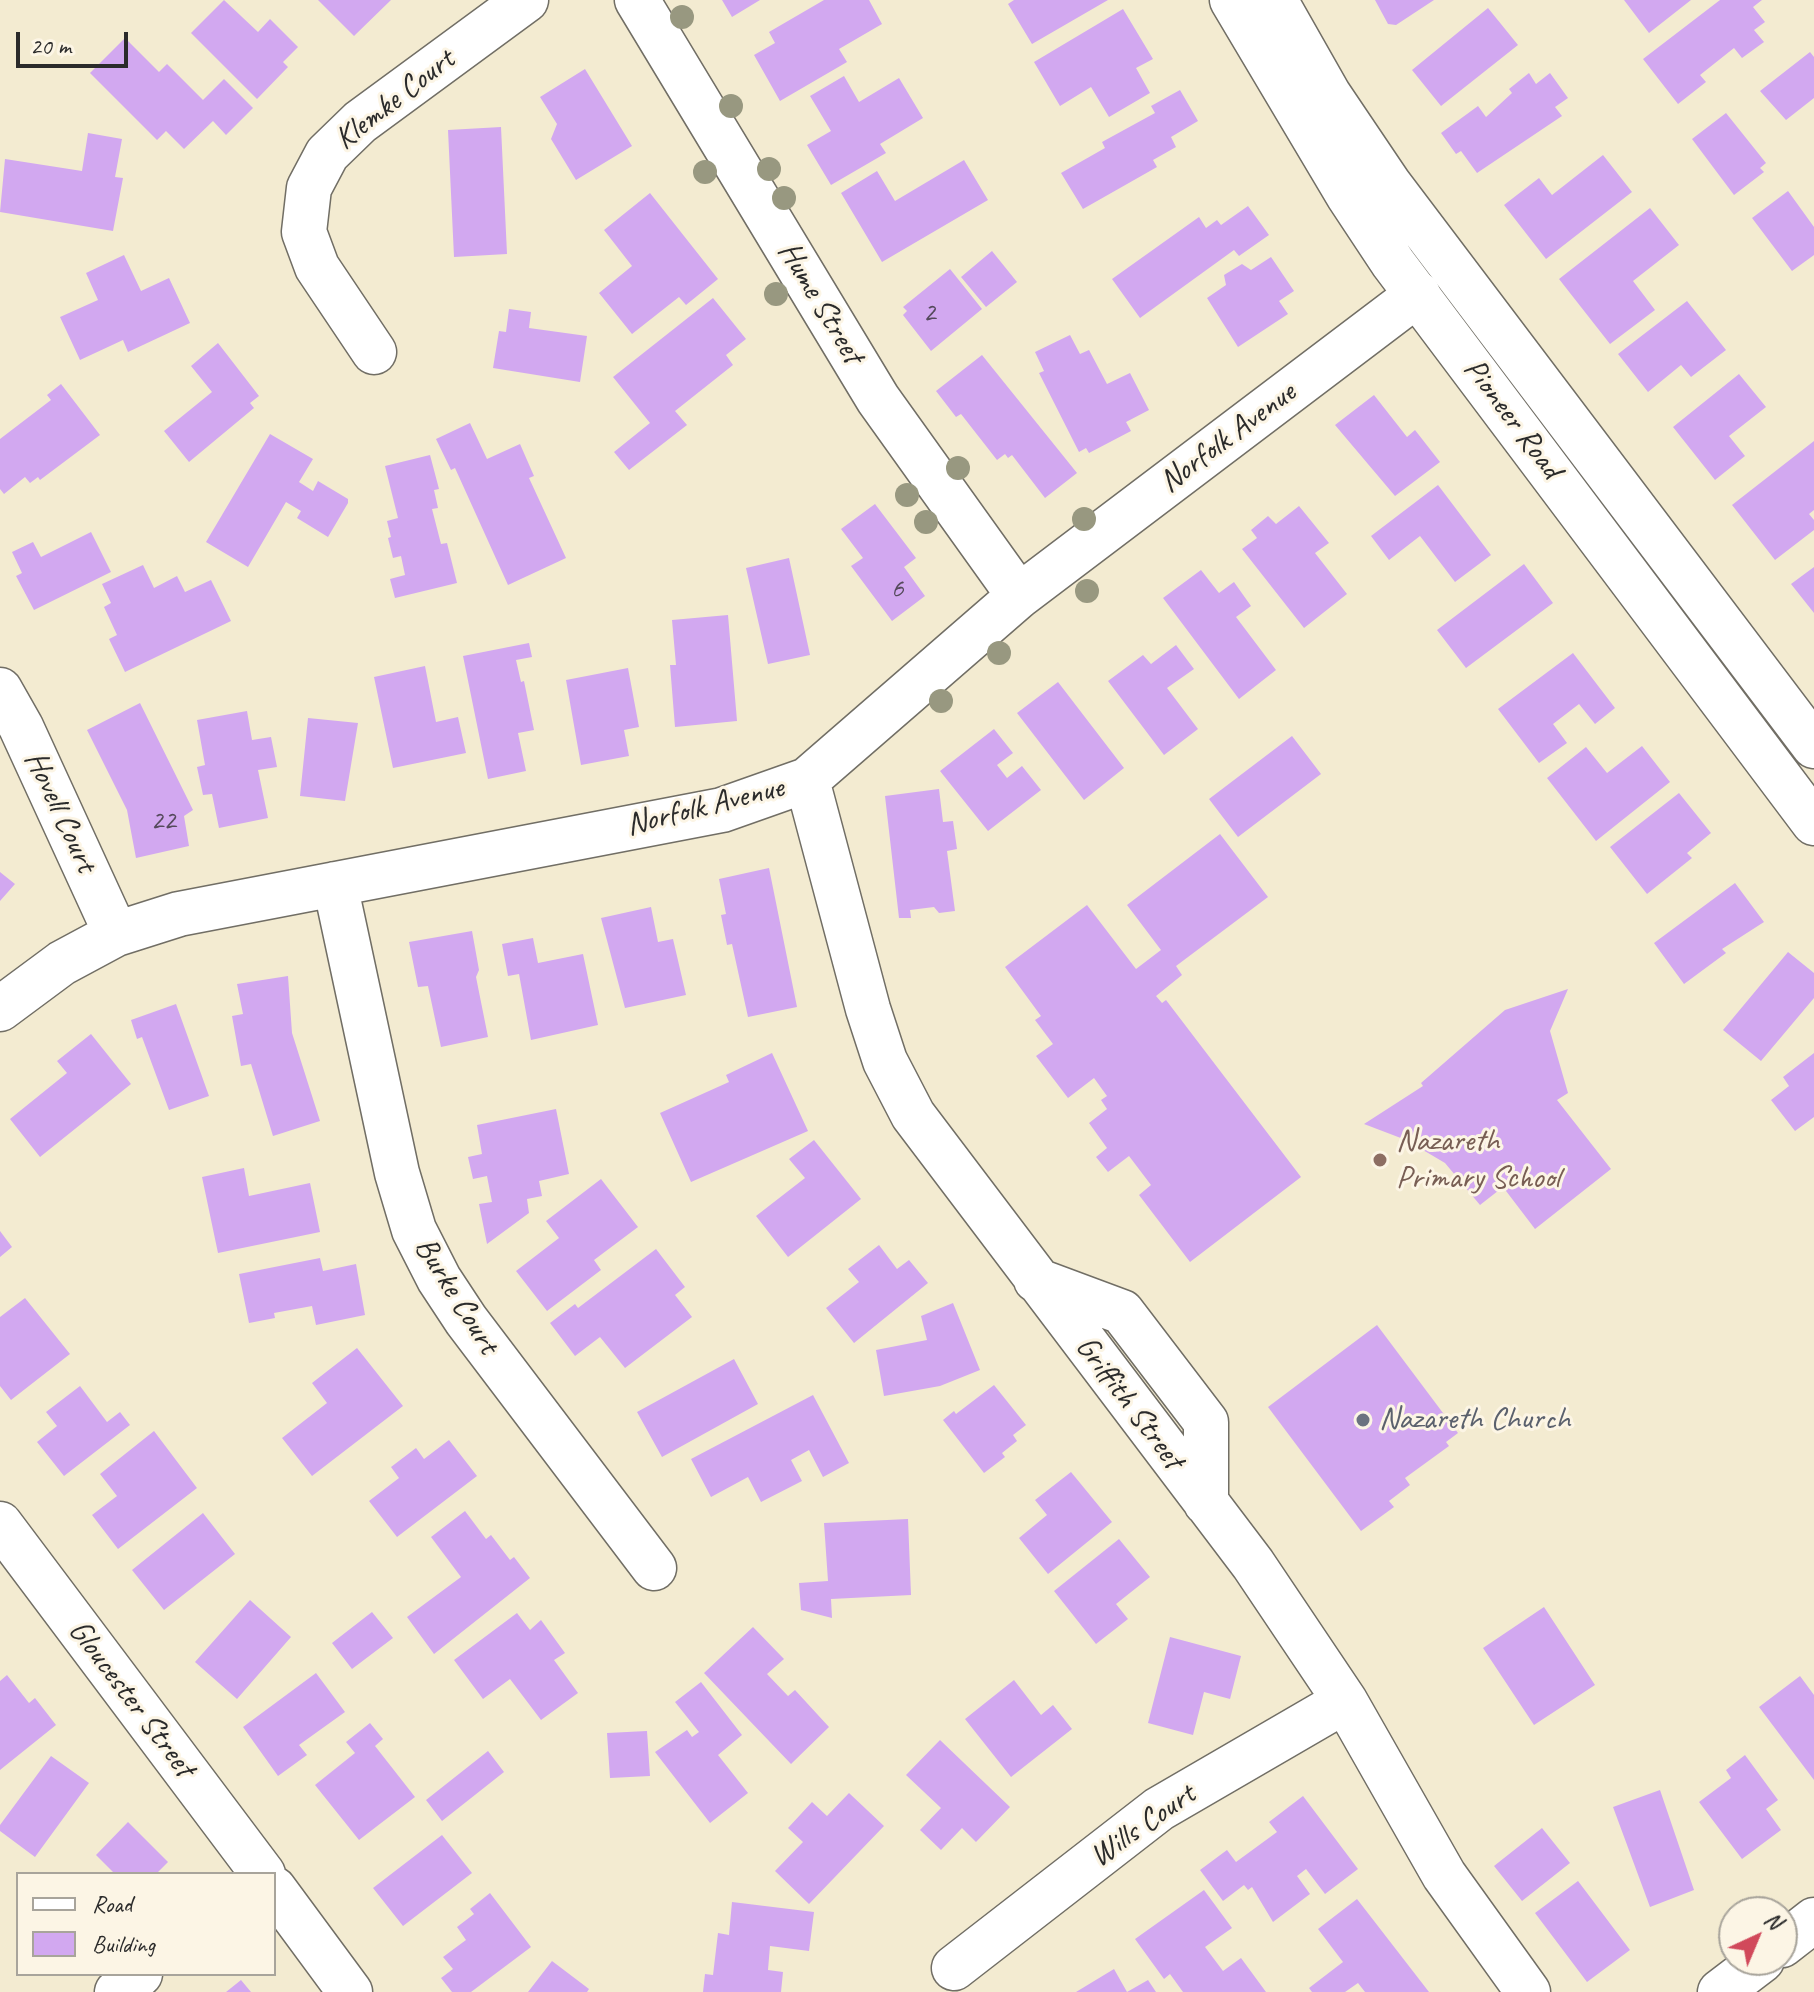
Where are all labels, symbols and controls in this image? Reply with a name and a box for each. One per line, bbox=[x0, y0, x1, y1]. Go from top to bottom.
scale bar bbox=[20, 16, 132, 66]
text: 20 m bbox=[30, 31, 71, 61]
street label: Klemke Court bbox=[327, 41, 463, 159]
street label: Hume Street bbox=[769, 235, 871, 371]
house number: 2 bbox=[923, 297, 935, 331]
street label: Pioneer Road bbox=[1454, 351, 1570, 487]
street label: Norfolk Avenue bbox=[1152, 374, 1304, 502]
house number: 6 bbox=[891, 573, 903, 607]
street label: Hovell Court bbox=[15, 745, 105, 879]
street label: Norfolk Avenue bbox=[622, 769, 788, 845]
house number: 22 bbox=[150, 805, 176, 839]
place label: Nazareth Primary School bbox=[1396, 1123, 1560, 1198]
marker: Nazareth Primary School bbox=[1371, 1151, 1389, 1169]
street label: Burke Court bbox=[405, 1231, 507, 1361]
street label: Griffith Street bbox=[1067, 1329, 1191, 1477]
place label: Nazareth Church bbox=[1379, 1401, 1570, 1439]
marker: Nazareth Church bbox=[1354, 1411, 1372, 1429]
street label: Gloucester Street bbox=[59, 1613, 203, 1785]
street label: Wills Court bbox=[1083, 1776, 1203, 1876]
legend bbox=[16, 1872, 276, 1976]
text: Road bbox=[92, 1889, 132, 1919]
north arrow bbox=[1718, 1896, 1798, 1976]
text: N bbox=[1759, 1905, 1788, 1935]
text: Building bbox=[92, 1929, 155, 1959]

